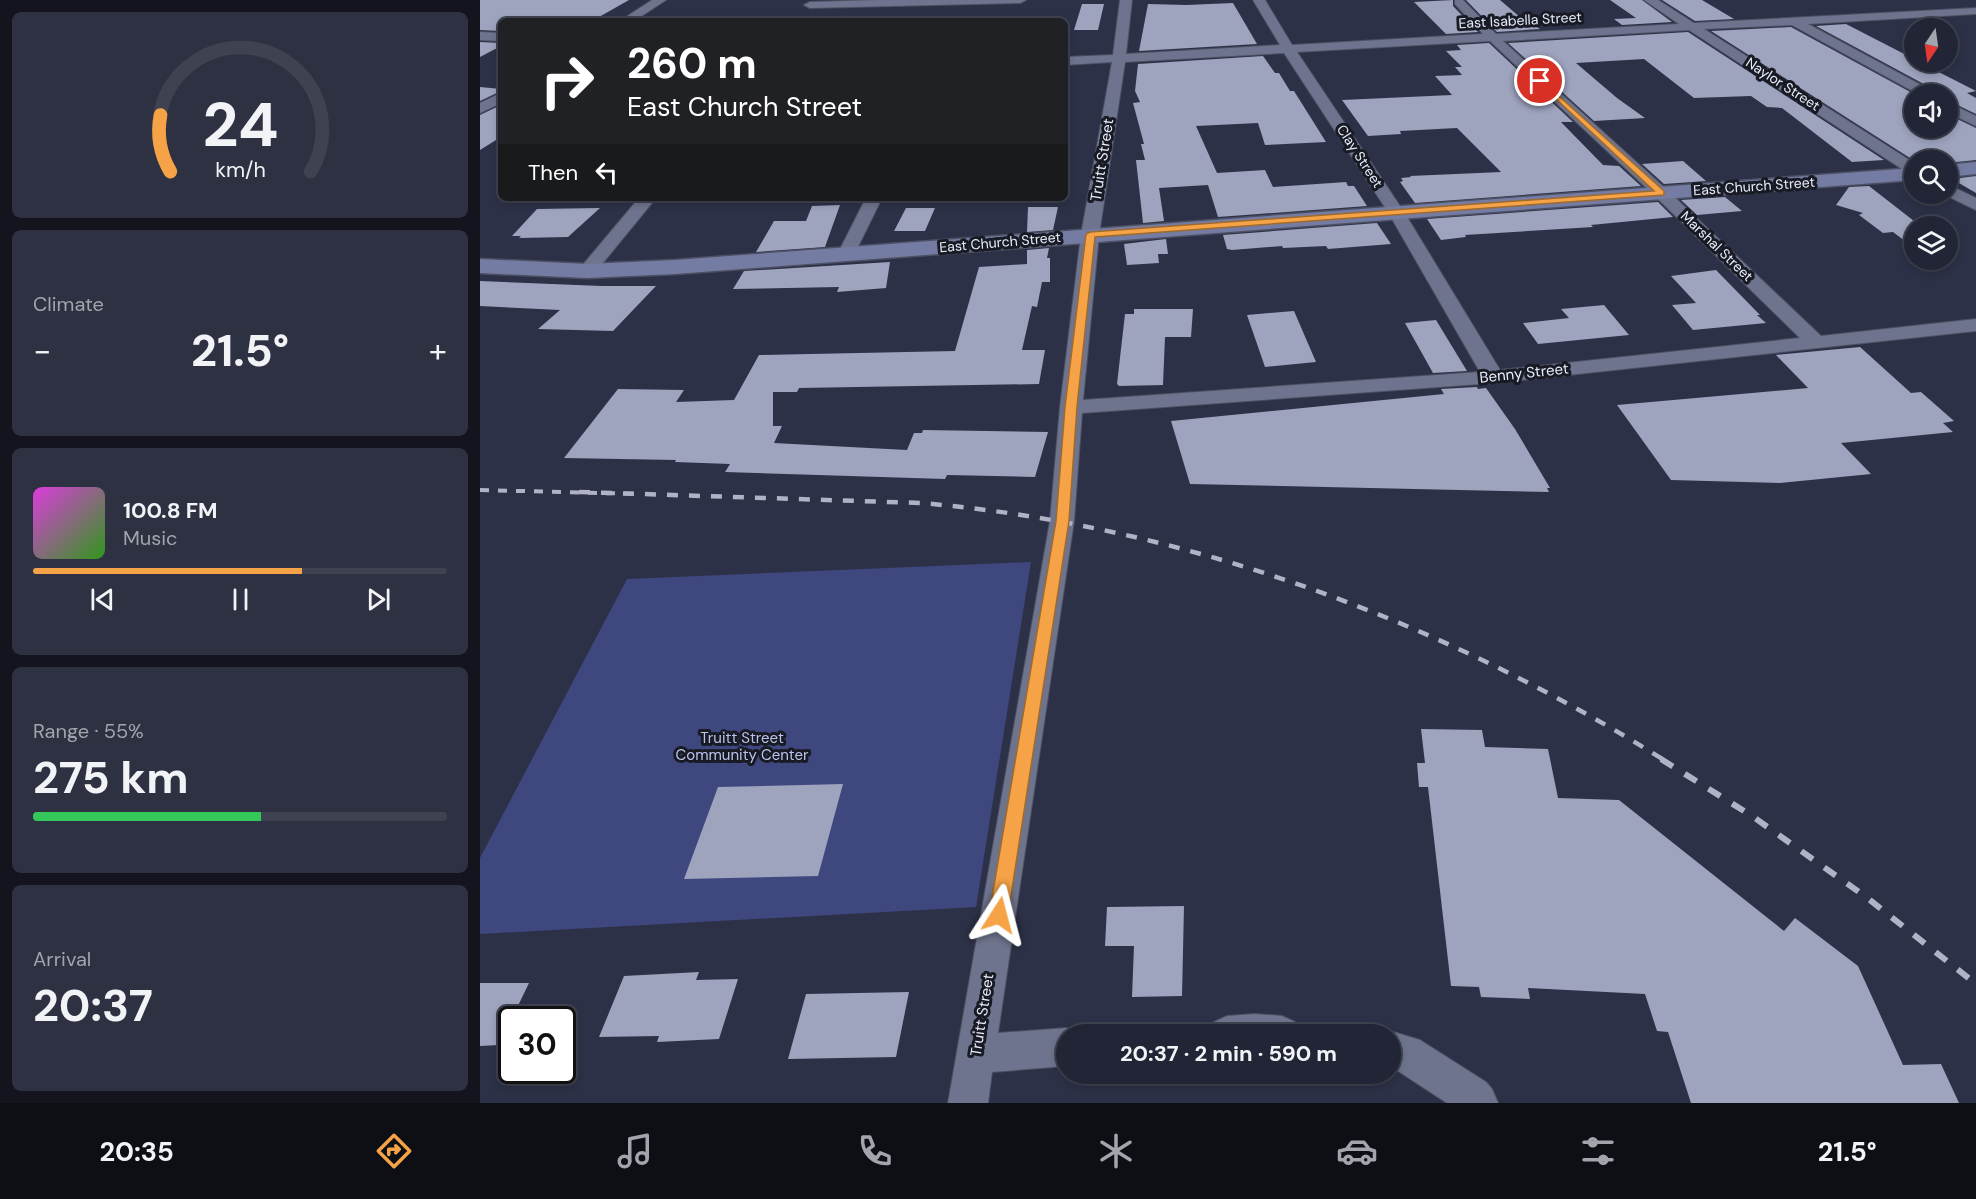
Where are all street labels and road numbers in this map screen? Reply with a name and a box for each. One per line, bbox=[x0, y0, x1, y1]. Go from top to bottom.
street label: East Isabella Street bbox=[1458, 8, 1582, 32]
street label: Naylor Street bbox=[1743, 53, 1823, 115]
street label: Truitt Street bbox=[1086, 117, 1118, 203]
street label: Clay Street bbox=[1333, 121, 1387, 191]
street label: East Church Street bbox=[1693, 173, 1815, 199]
street label: Marshal Street bbox=[1677, 207, 1757, 285]
street label: East Church Street bbox=[938, 228, 1062, 256]
street label: Benny Street bbox=[1478, 358, 1570, 388]
street label: Truitt Street bbox=[966, 972, 998, 1058]

